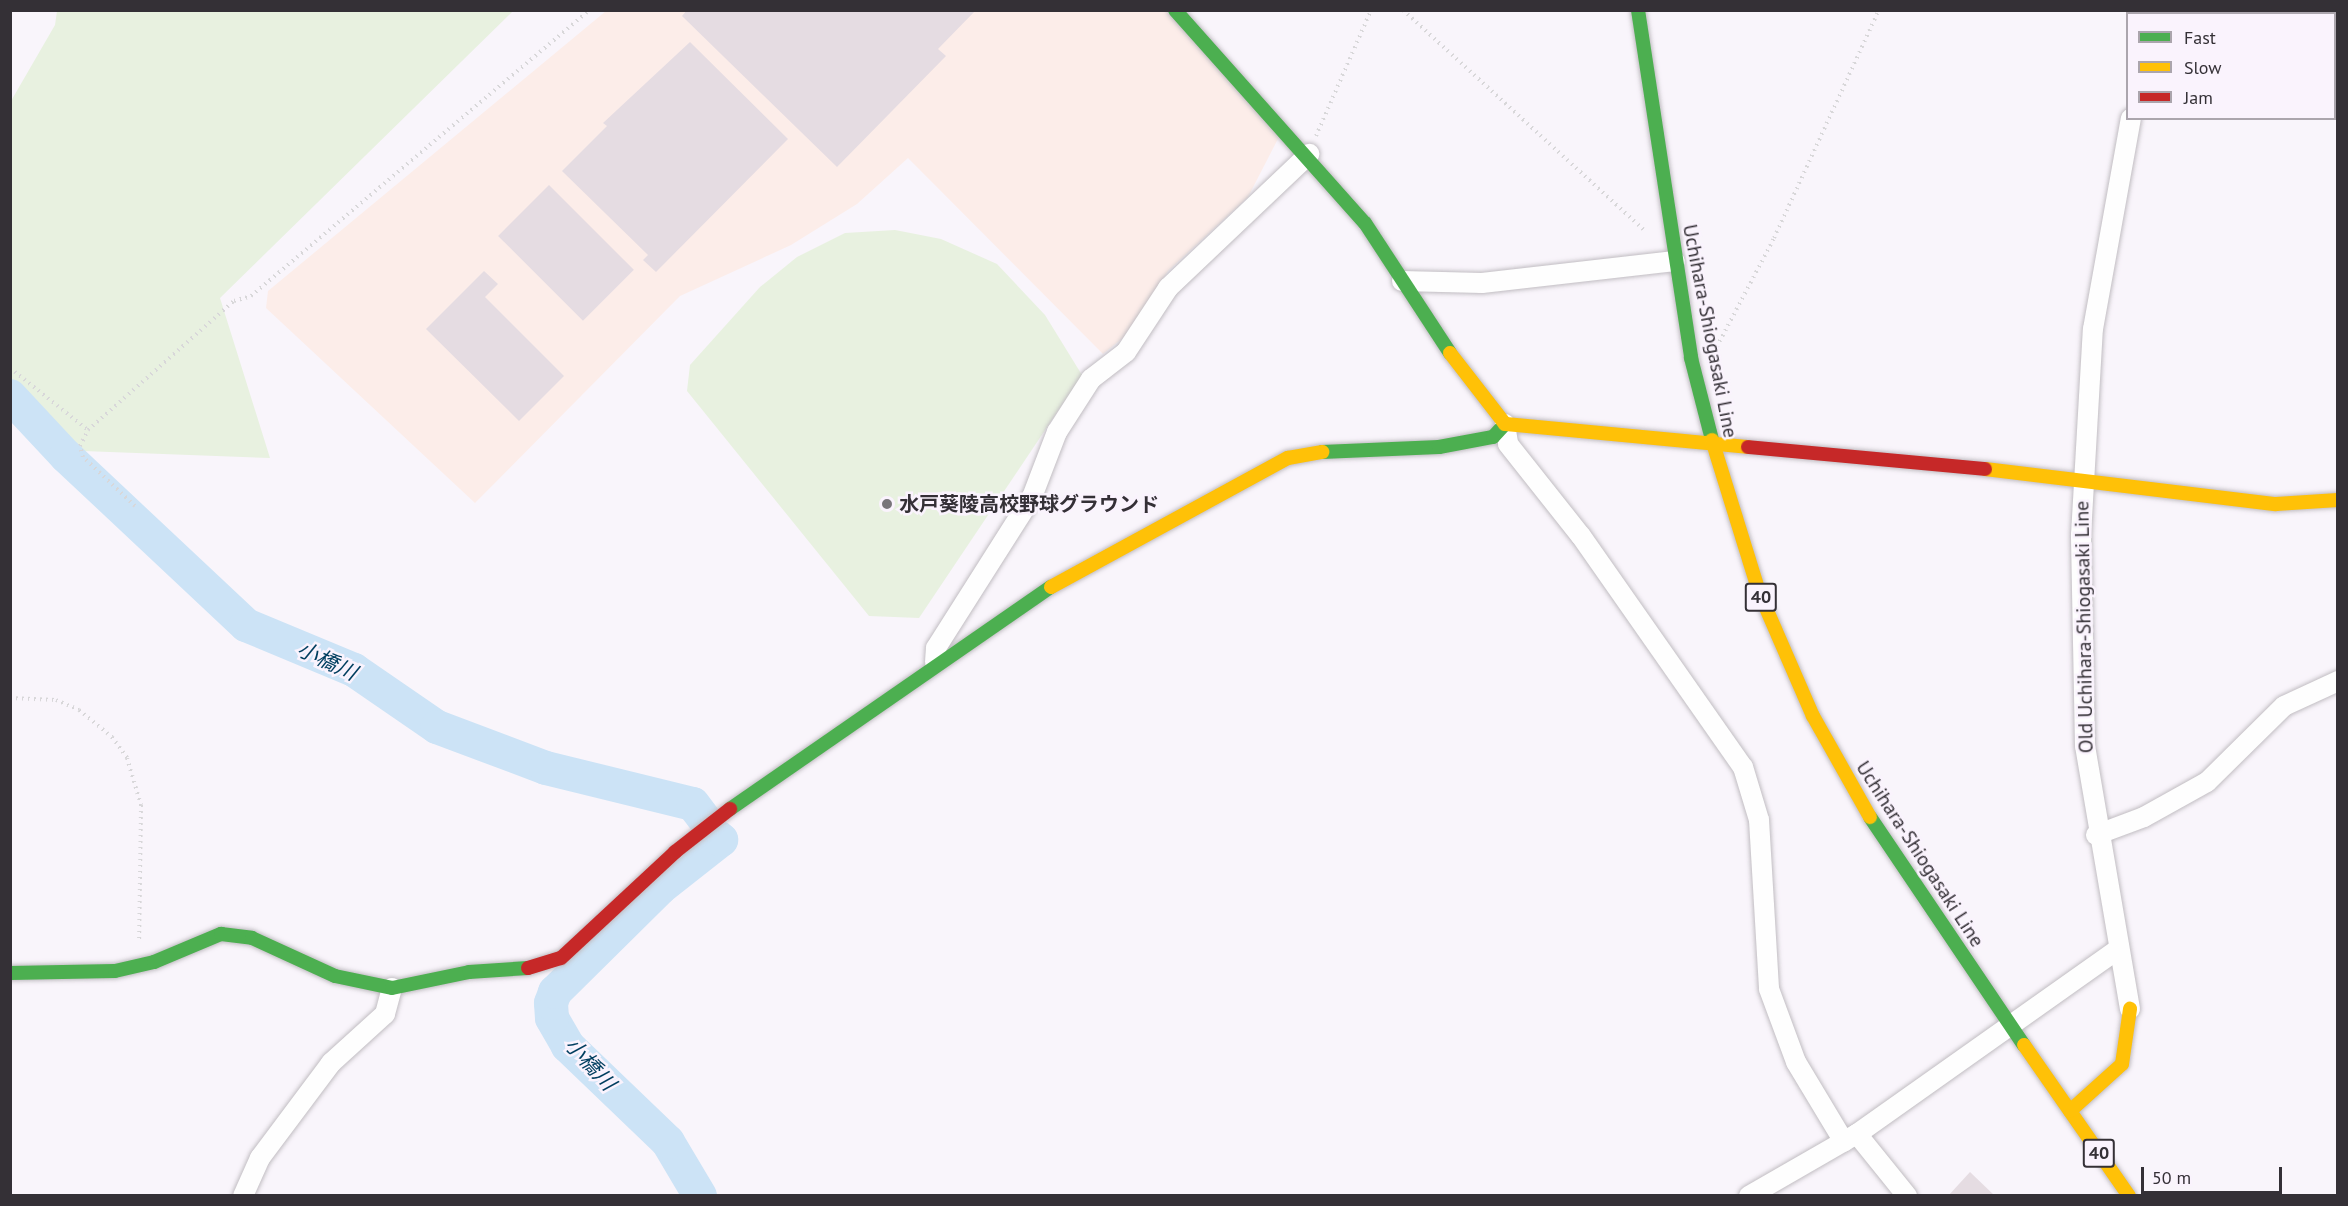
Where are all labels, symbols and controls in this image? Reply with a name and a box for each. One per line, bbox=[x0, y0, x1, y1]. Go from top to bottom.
legend bbox=[2126, 12, 2336, 120]
text: Fast bbox=[2184, 26, 2216, 49]
text: Slow bbox=[2184, 56, 2222, 79]
text: Jam bbox=[2184, 86, 2213, 109]
street label: Uchihara-Shiogasaki Line bbox=[1678, 222, 1742, 440]
place label: 水戸葵陵高校野球グラウンド bbox=[899, 492, 1159, 516]
marker: 水戸葵陵高校野球グラウンド bbox=[880, 497, 894, 511]
street label: Old Uchihara-Shiogasaki Line bbox=[2070, 501, 2098, 753]
road number: 40 bbox=[1744, 582, 1778, 612]
water label: 小橋川 bbox=[293, 636, 361, 686]
street label: Uchihara-Shiogasaki Line bbox=[1851, 757, 1989, 951]
water label: 小橋川 bbox=[559, 1032, 621, 1096]
road number: 40 bbox=[2082, 1138, 2116, 1168]
scale bar bbox=[2144, 1155, 2285, 1193]
text: 50 m bbox=[2152, 1166, 2191, 1189]

